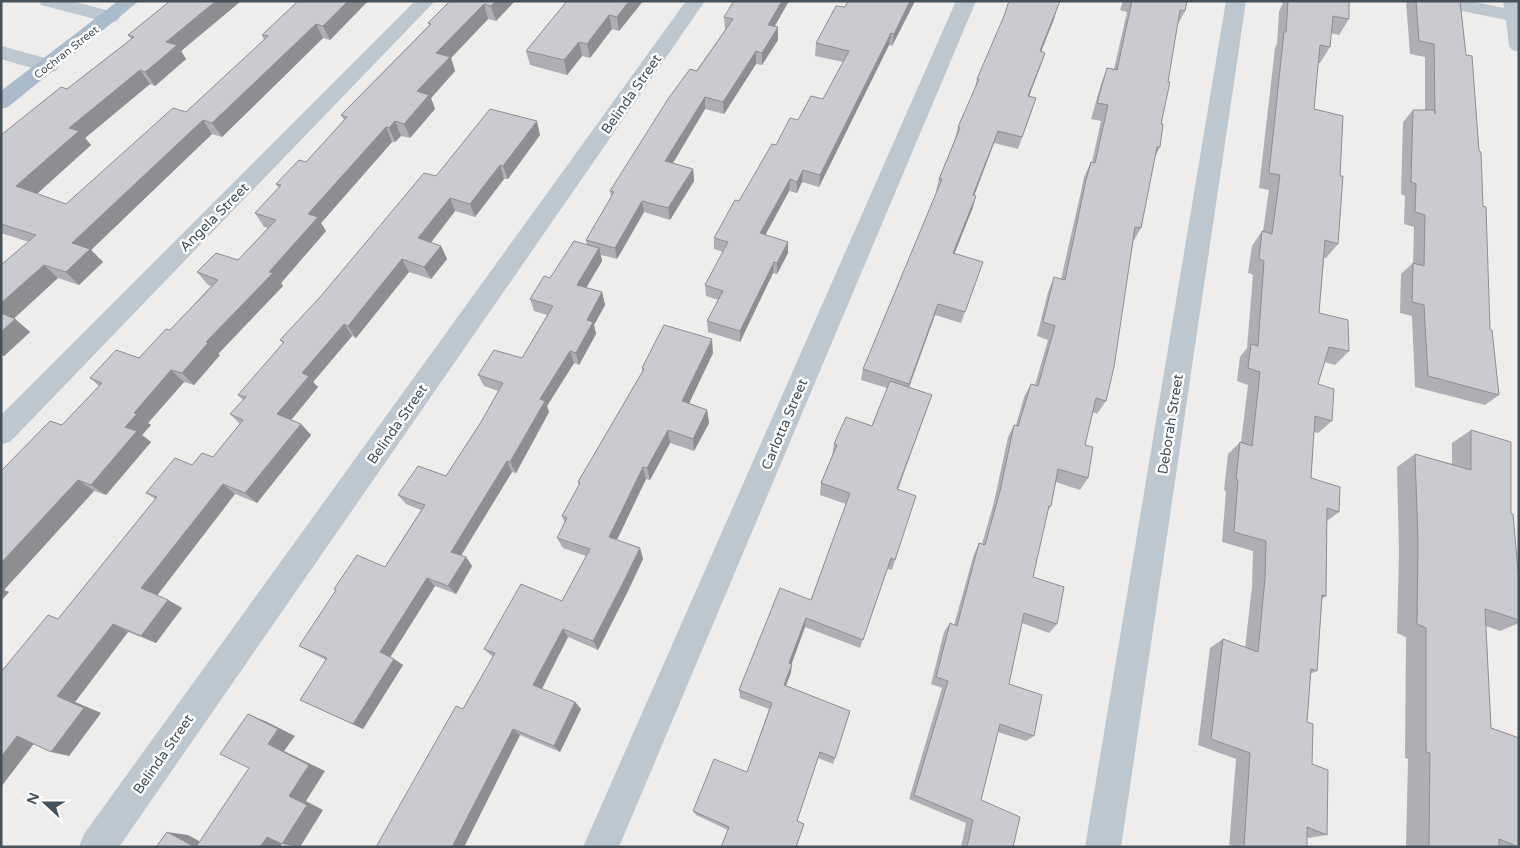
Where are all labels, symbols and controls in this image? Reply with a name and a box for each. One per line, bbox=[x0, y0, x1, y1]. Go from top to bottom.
street label: Cochran Street bbox=[32, 23, 101, 82]
street label: Belinda Street bbox=[598, 51, 666, 137]
street label: Angela Street bbox=[176, 179, 253, 255]
street label: Deborah Street bbox=[1154, 372, 1187, 475]
street label: Carlotta Street bbox=[758, 376, 812, 472]
street label: Belinda Street bbox=[364, 381, 432, 467]
street label: Belinda Street bbox=[130, 711, 198, 797]
north arrow bbox=[20, 778, 70, 828]
text: N bbox=[23, 790, 43, 807]

